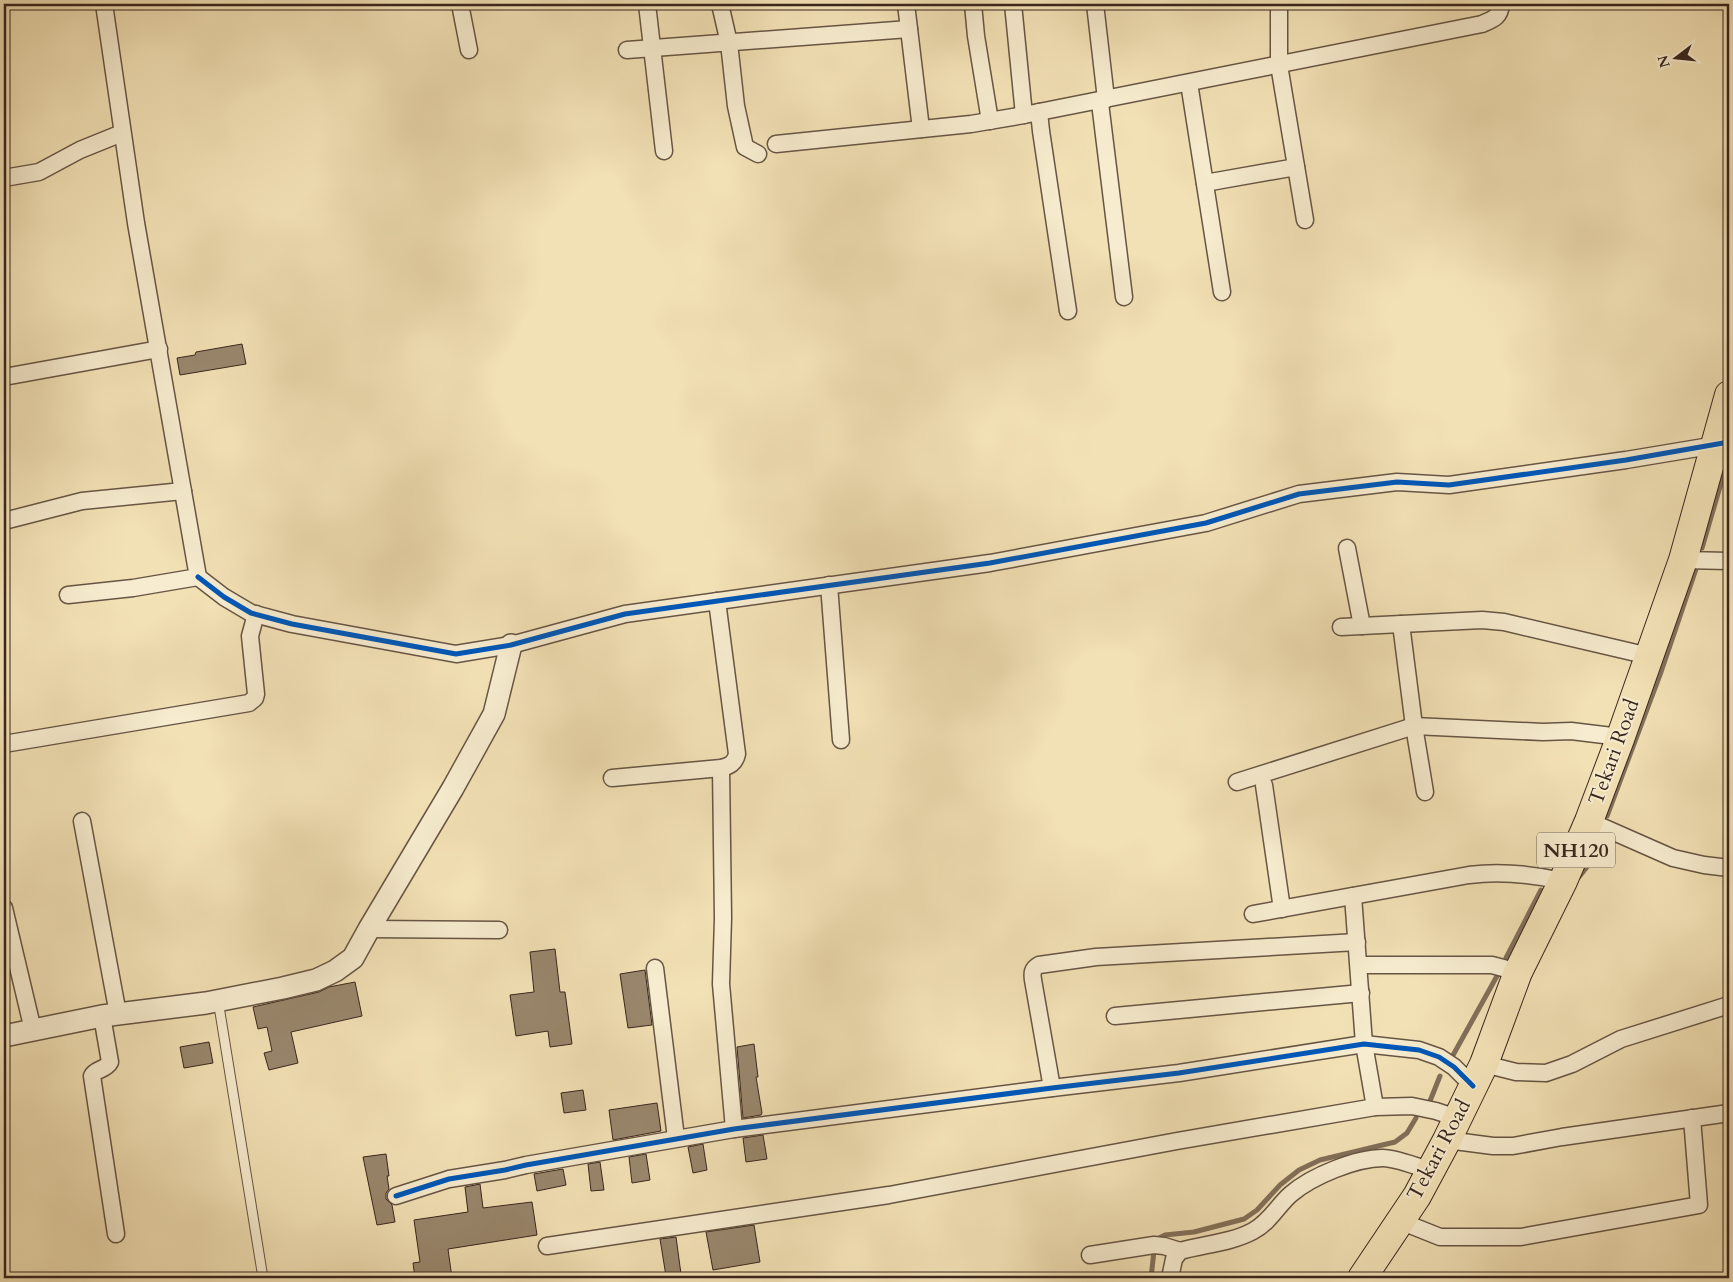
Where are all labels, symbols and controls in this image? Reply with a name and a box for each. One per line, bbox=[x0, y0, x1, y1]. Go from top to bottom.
north arrow bbox=[1650, 32, 1700, 82]
text: N bbox=[1653, 53, 1675, 70]
street label: Tekari Road bbox=[1581, 695, 1647, 809]
road number: NH120 bbox=[1537, 832, 1615, 868]
street label: Tekari Road bbox=[1400, 1094, 1478, 1206]

